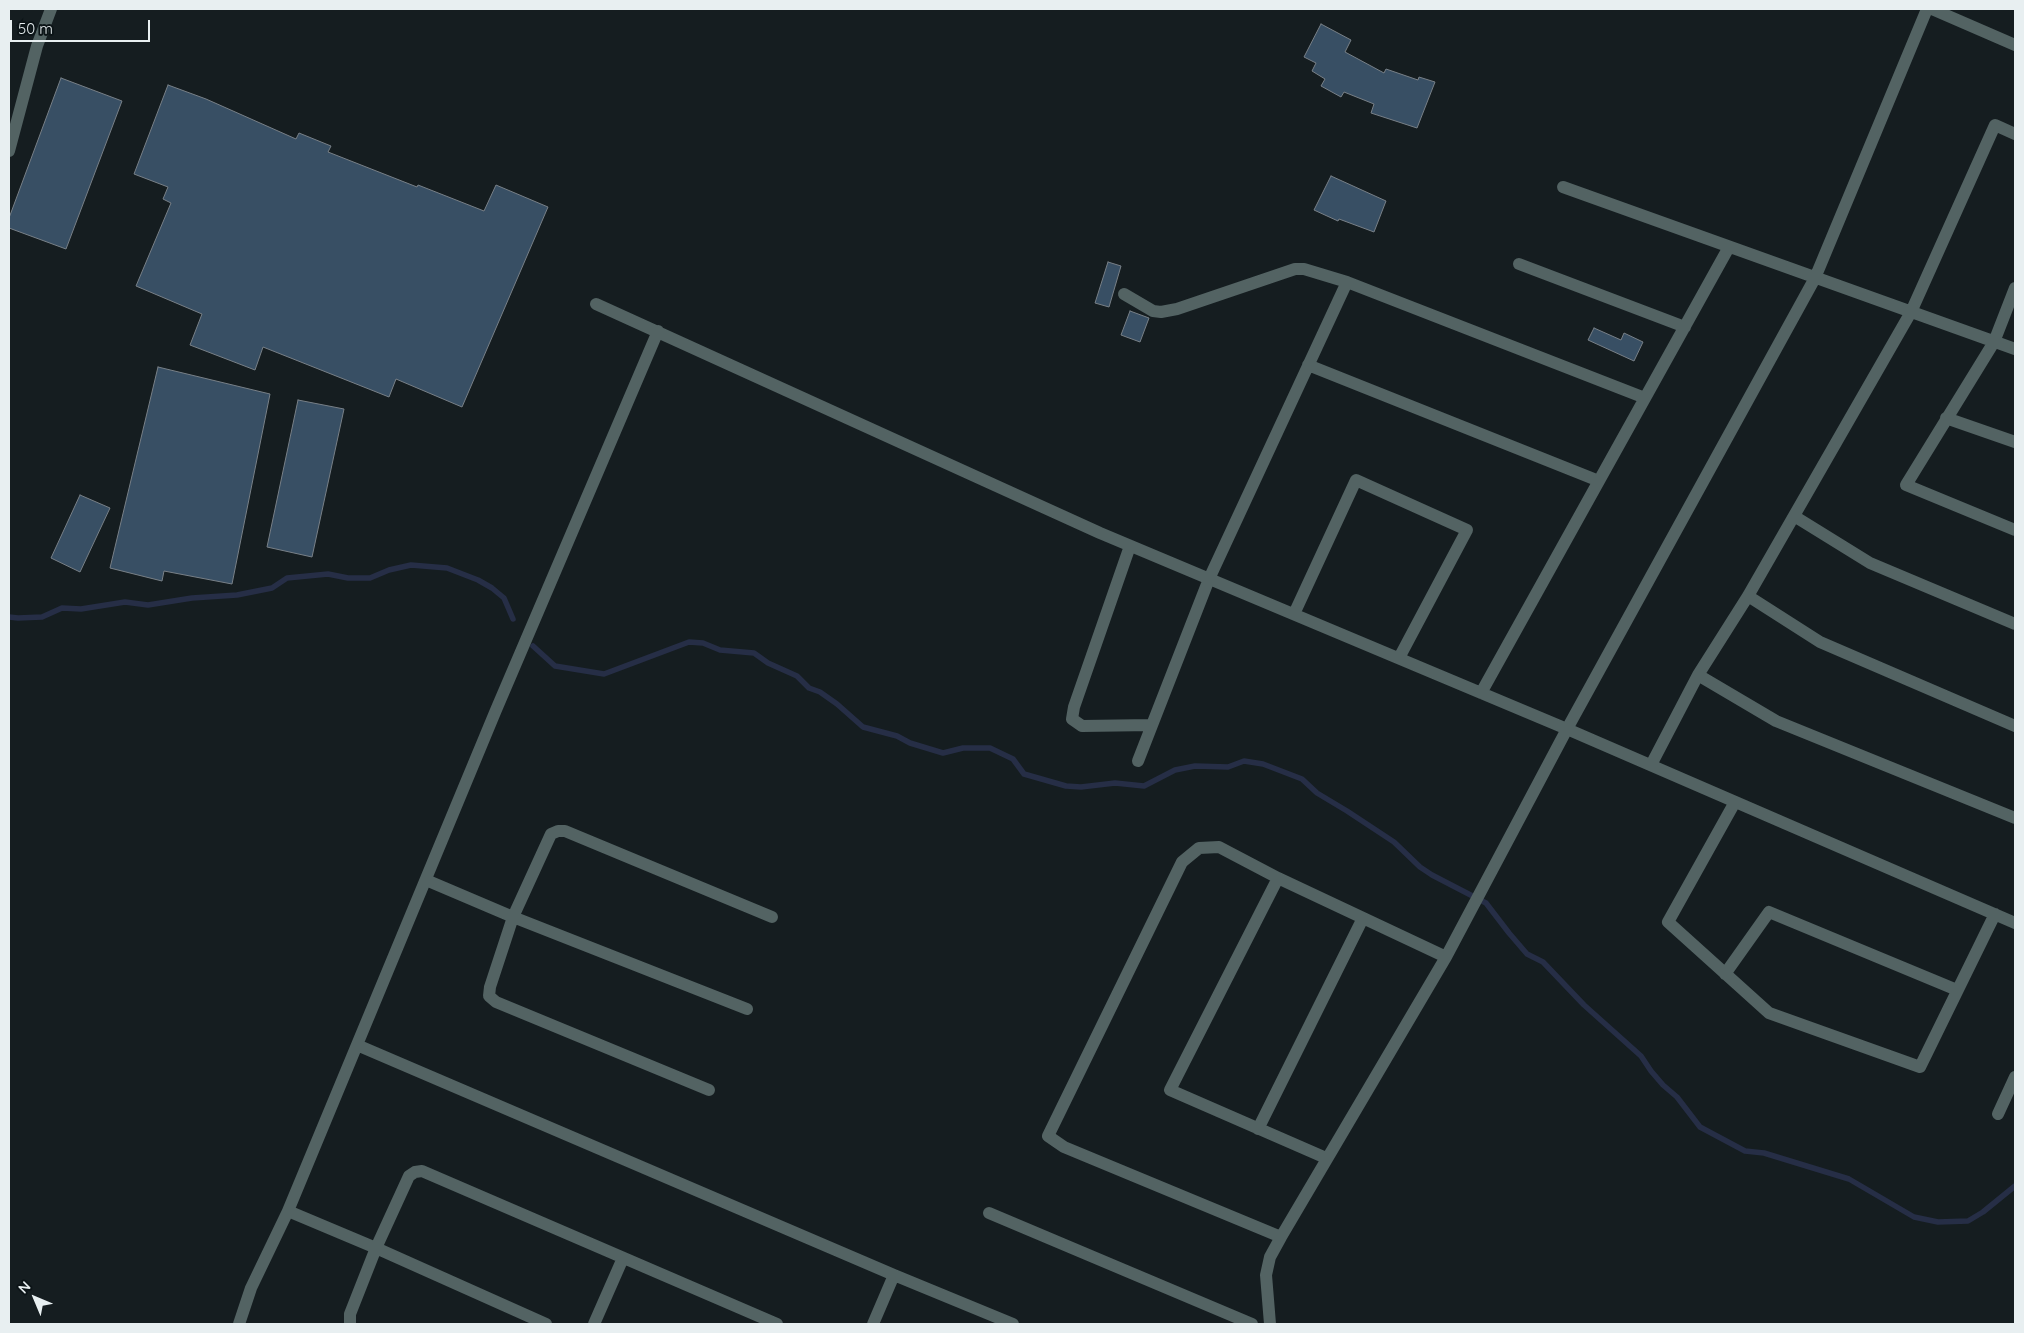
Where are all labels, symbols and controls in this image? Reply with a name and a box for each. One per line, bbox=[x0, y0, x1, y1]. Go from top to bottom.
scale bar bbox=[12, 10, 152, 42]
text: 50 m bbox=[18, 19, 53, 38]
north arrow bbox=[10, 1273, 60, 1323]
text: N bbox=[14, 1277, 34, 1297]

